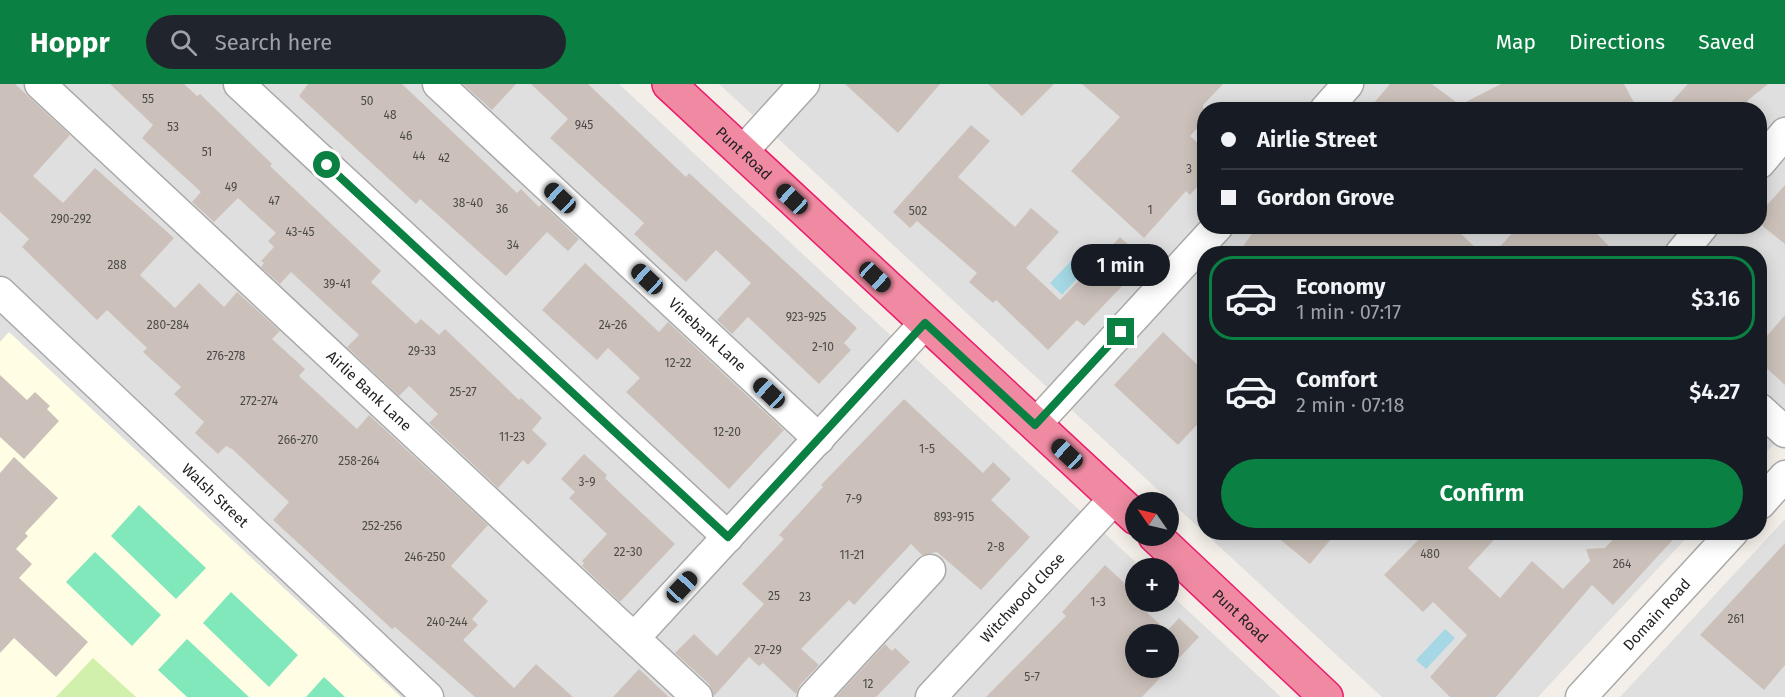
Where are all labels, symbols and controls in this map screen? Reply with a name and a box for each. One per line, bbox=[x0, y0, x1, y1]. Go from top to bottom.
search box bbox=[146, 15, 566, 69]
text: Hoppr bbox=[30, 26, 110, 59]
icon: search bbox=[167, 26, 200, 59]
text: Search here bbox=[215, 29, 332, 56]
text: Map bbox=[1496, 29, 1536, 55]
text: Directions bbox=[1569, 29, 1665, 55]
text: Saved bbox=[1698, 29, 1755, 55]
house number: 55 bbox=[142, 92, 154, 106]
house number: 50 bbox=[361, 94, 374, 108]
house number: 48 bbox=[384, 108, 397, 122]
house number: 945 bbox=[575, 118, 593, 132]
house number: 53 bbox=[167, 120, 179, 134]
street label: Punt Road bbox=[712, 123, 775, 184]
text: Airlie Street bbox=[1257, 126, 1377, 153]
house number: 46 bbox=[400, 129, 412, 143]
house number: 51 bbox=[202, 145, 212, 159]
house number: 44 bbox=[413, 149, 426, 163]
route start bbox=[313, 151, 340, 178]
house number: 42 bbox=[438, 151, 450, 165]
house number: 3 bbox=[1186, 162, 1192, 176]
car bbox=[541, 179, 579, 217]
house number: 49 bbox=[225, 180, 237, 194]
car bbox=[773, 180, 811, 218]
text: Gordon Grove bbox=[1257, 184, 1394, 211]
house number: 47 bbox=[268, 194, 280, 208]
house number: 38-40 bbox=[453, 196, 483, 210]
house number: 36 bbox=[496, 202, 508, 216]
house number: 1 bbox=[1147, 203, 1153, 217]
house number: 502 bbox=[909, 204, 927, 218]
house number: 290-292 bbox=[51, 212, 91, 226]
house number: 43-45 bbox=[285, 225, 315, 239]
house number: 34 bbox=[507, 238, 520, 252]
callout: 1 min bbox=[1072, 245, 1170, 287]
text: 1 min bbox=[1096, 253, 1145, 277]
house number: 288 bbox=[107, 258, 127, 272]
car bbox=[856, 258, 894, 296]
car bbox=[628, 260, 666, 298]
icon: car bbox=[1224, 271, 1278, 325]
text: Economy bbox=[1296, 273, 1385, 300]
house number: 39-41 bbox=[323, 277, 351, 291]
text: $3.16 bbox=[1691, 285, 1740, 312]
street label: Vinebank Lane bbox=[665, 294, 750, 375]
text: 1 min · 07:17 bbox=[1296, 300, 1401, 324]
house number: 923-925 bbox=[786, 310, 826, 324]
house number: 280-284 bbox=[147, 318, 190, 332]
house number: 24-26 bbox=[599, 318, 627, 332]
route end bbox=[1107, 318, 1134, 345]
house number: 2-10 bbox=[812, 340, 834, 354]
house number: 29-33 bbox=[408, 344, 436, 358]
street label: Airlie Bank Lane bbox=[323, 347, 415, 435]
house number: 276-278 bbox=[207, 349, 246, 363]
house number: 12-22 bbox=[664, 356, 692, 370]
icon: car bbox=[1224, 364, 1278, 418]
text: Comfort bbox=[1296, 366, 1377, 393]
car bbox=[750, 374, 788, 412]
text: $4.27 bbox=[1689, 378, 1740, 405]
house number: 25-27 bbox=[449, 385, 477, 399]
text: 2 min · 07:18 bbox=[1296, 393, 1404, 417]
house number: 272-274 bbox=[240, 394, 279, 408]
house number: 12-20 bbox=[713, 425, 741, 439]
house number: 11-23 bbox=[499, 430, 525, 444]
house number: 266-270 bbox=[278, 433, 319, 447]
car bbox=[1048, 435, 1086, 473]
house number: 1-5 bbox=[919, 442, 935, 456]
house number: 258-264 bbox=[338, 454, 380, 468]
button: Confirm bbox=[1221, 459, 1743, 528]
street label: Walsh Street bbox=[178, 460, 252, 532]
house number: 3-9 bbox=[578, 475, 596, 489]
house number: 7-9 bbox=[846, 492, 862, 506]
north arrow bbox=[1125, 492, 1179, 546]
map controls bbox=[1125, 492, 1179, 678]
house number: 893-915 bbox=[934, 510, 974, 524]
house number: 252-256 bbox=[362, 519, 402, 533]
house number: 2-8 bbox=[987, 540, 1005, 554]
house number: 22-30 bbox=[614, 545, 643, 559]
house number: 480 bbox=[1420, 547, 1440, 561]
house number: 11-21 bbox=[839, 548, 865, 562]
street label: Witchwood Close bbox=[977, 549, 1069, 646]
house number: 246-250 bbox=[404, 550, 446, 564]
house number: 264 bbox=[1613, 557, 1632, 571]
button: + bbox=[1125, 558, 1179, 612]
car bbox=[663, 568, 701, 606]
street label: Domain Road bbox=[1619, 575, 1694, 654]
street label: Punt Road bbox=[1209, 586, 1272, 647]
house number: 25 bbox=[768, 589, 780, 603]
house number: 23 bbox=[799, 590, 811, 604]
house number: 1-3 bbox=[1090, 595, 1106, 609]
house number: 261 bbox=[1728, 612, 1744, 626]
house number: 240-244 bbox=[426, 615, 468, 629]
button: − bbox=[1125, 624, 1179, 678]
house number: 27-29 bbox=[754, 643, 782, 657]
house number: 5-7 bbox=[1024, 670, 1040, 684]
house number: 12 bbox=[862, 677, 874, 691]

